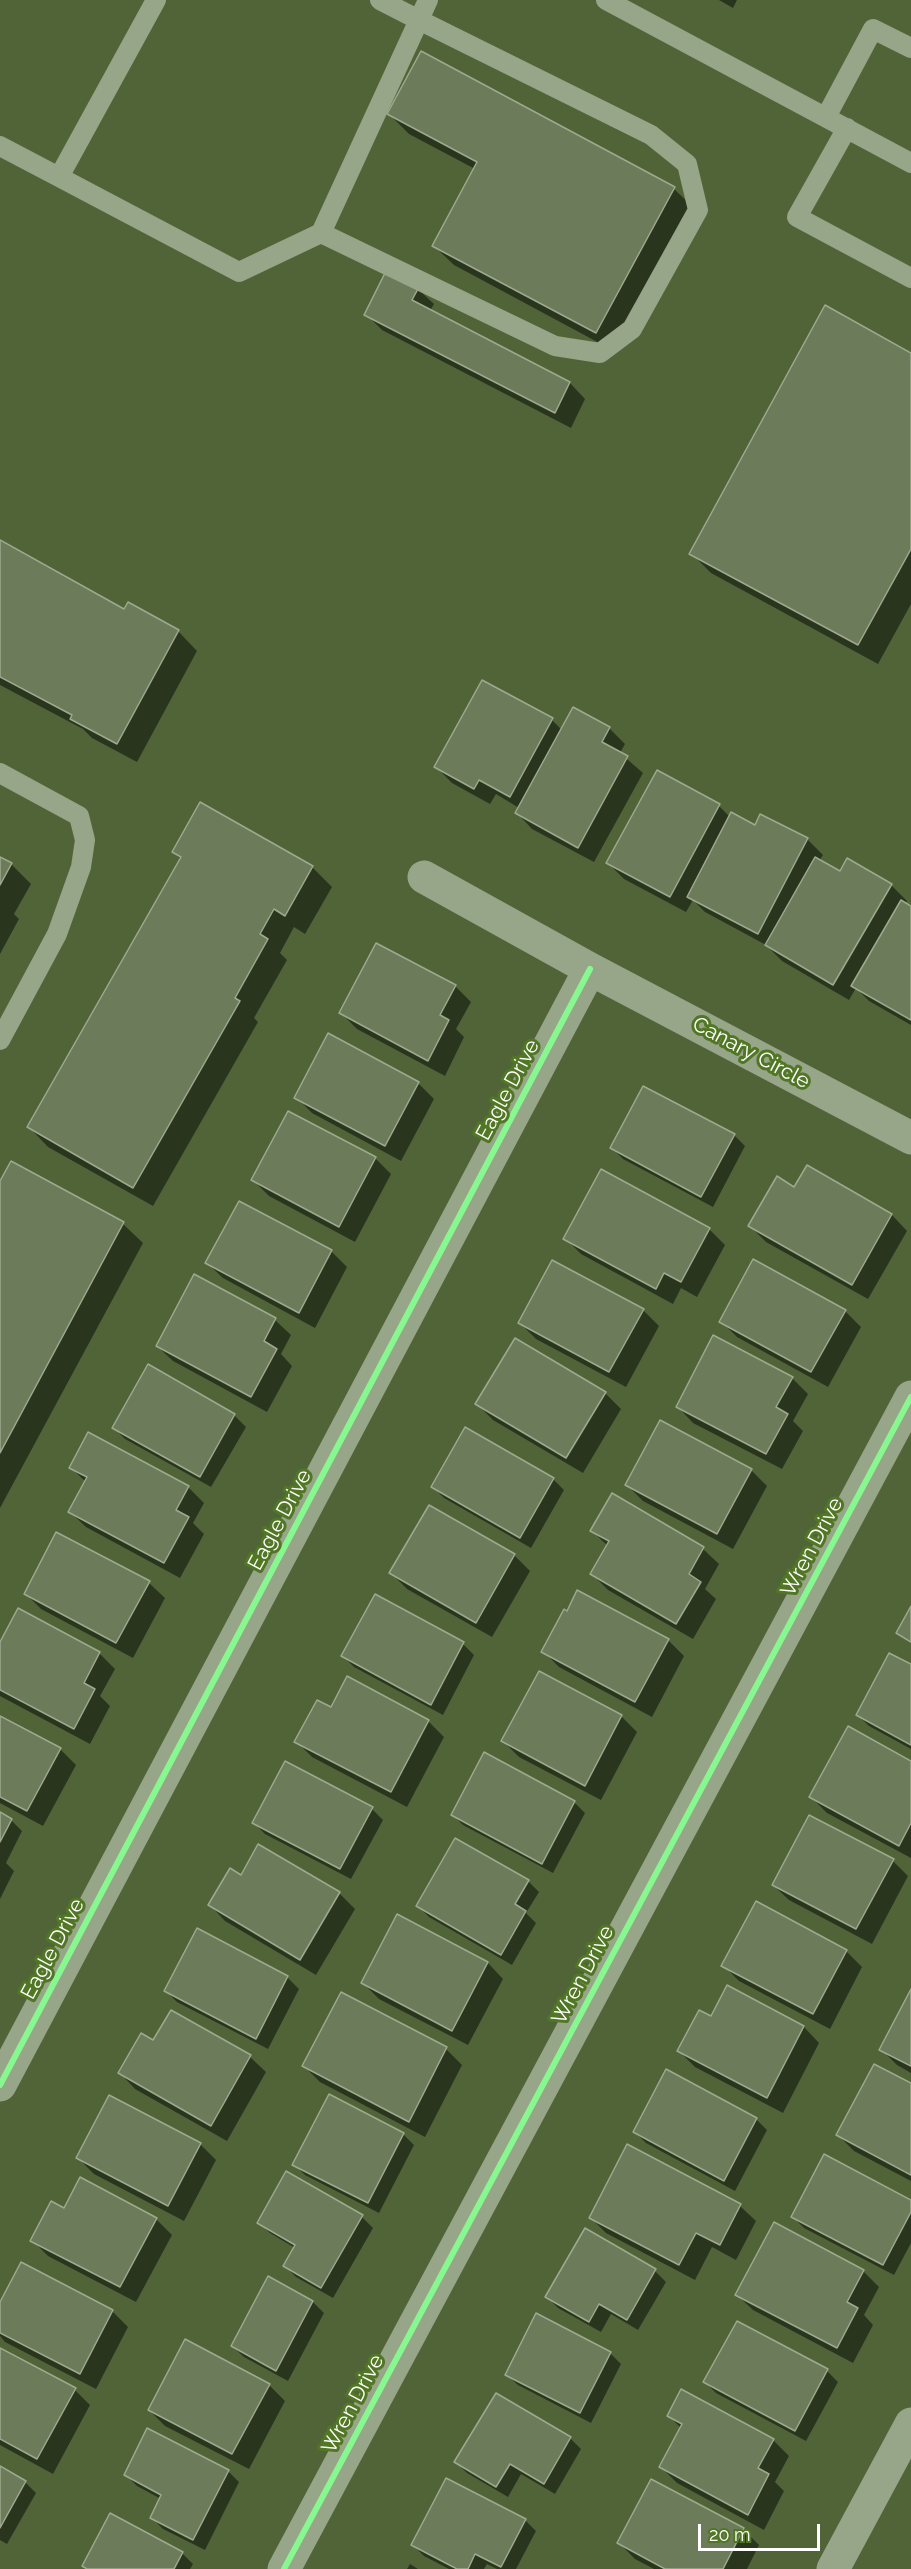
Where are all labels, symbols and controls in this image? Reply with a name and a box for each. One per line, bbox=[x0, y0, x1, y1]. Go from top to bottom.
street label: Canary Circle bbox=[688, 1012, 814, 1094]
street label: Eagle Drive bbox=[471, 1035, 545, 1145]
street label: Eagle Drive bbox=[243, 1465, 317, 1575]
street label: Wren Drive bbox=[775, 1493, 849, 1601]
street label: Eagle Drive bbox=[16, 1894, 90, 2004]
street label: Wren Drive bbox=[546, 1921, 620, 2029]
street label: Wren Drive bbox=[316, 2350, 390, 2458]
scale bar bbox=[701, 2512, 822, 2550]
text: 20 m bbox=[709, 2524, 751, 2545]

